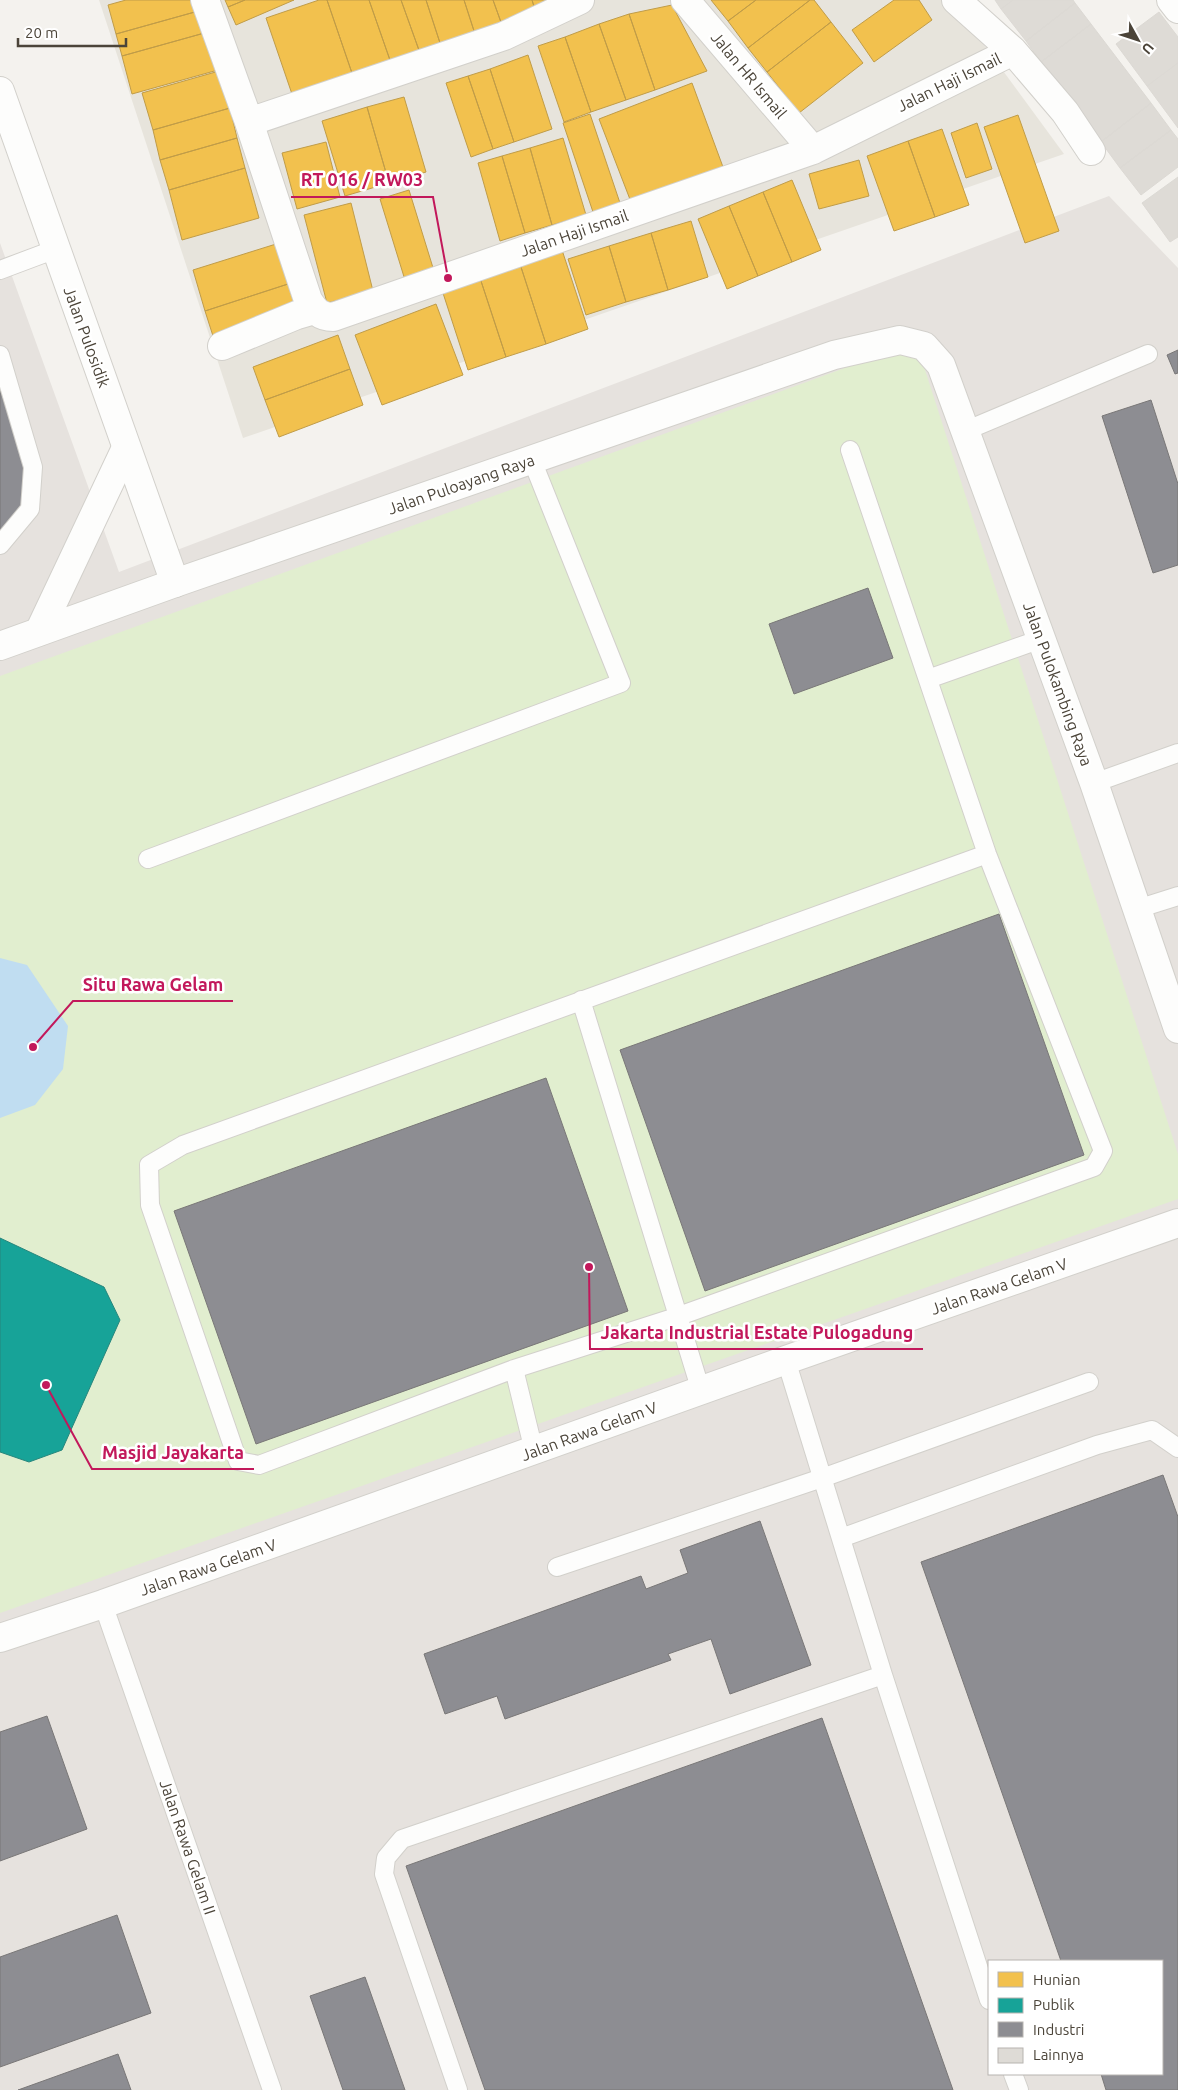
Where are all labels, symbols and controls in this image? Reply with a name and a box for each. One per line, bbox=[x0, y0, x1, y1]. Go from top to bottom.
scale bar bbox=[18, 15, 125, 47]
north arrow bbox=[1113, 15, 1163, 65]
text: 20 m bbox=[25, 24, 58, 41]
street label: Jalan HR Ismail bbox=[708, 28, 790, 122]
text: U bbox=[1139, 39, 1157, 57]
street label: Jalan Haji Ismail bbox=[894, 49, 1004, 115]
callout: RT 016 / RW03 bbox=[291, 164, 433, 197]
text: RT 016 / RW03 bbox=[301, 169, 423, 189]
street label: Jalan Haji Ismail bbox=[518, 206, 630, 260]
street label: Jalan Pulosidik bbox=[60, 284, 114, 390]
street label: Jalan Puloayang Raya bbox=[385, 450, 537, 518]
street label: Jalan Pulokambing Raya bbox=[1020, 600, 1096, 768]
callout: Situ Rawa Gelam bbox=[73, 968, 233, 1001]
text: Situ Rawa Gelam bbox=[83, 974, 223, 994]
street label: Jalan Rawa Gelam V bbox=[928, 1254, 1070, 1318]
callout: Jakarta Industrial Estate Pulogadung bbox=[590, 1316, 923, 1349]
text: Jakarta Industrial Estate Pulogadung bbox=[601, 1322, 913, 1342]
street label: Jalan Rawa Gelam V bbox=[519, 1398, 659, 1464]
callout: Masjid Jayakarta bbox=[92, 1436, 254, 1469]
text: Masjid Jayakarta bbox=[102, 1442, 244, 1462]
street label: Jalan Rawa Gelam V bbox=[137, 1535, 279, 1599]
street label: Jalan Rawa Gelam II bbox=[156, 1777, 220, 1917]
legend bbox=[988, 1960, 1163, 2075]
text: Hunian bbox=[1033, 1971, 1081, 1988]
text: Publik bbox=[1033, 1996, 1075, 2013]
text: Industri bbox=[1033, 2021, 1084, 2038]
text: Lainnya bbox=[1033, 2046, 1084, 2063]

